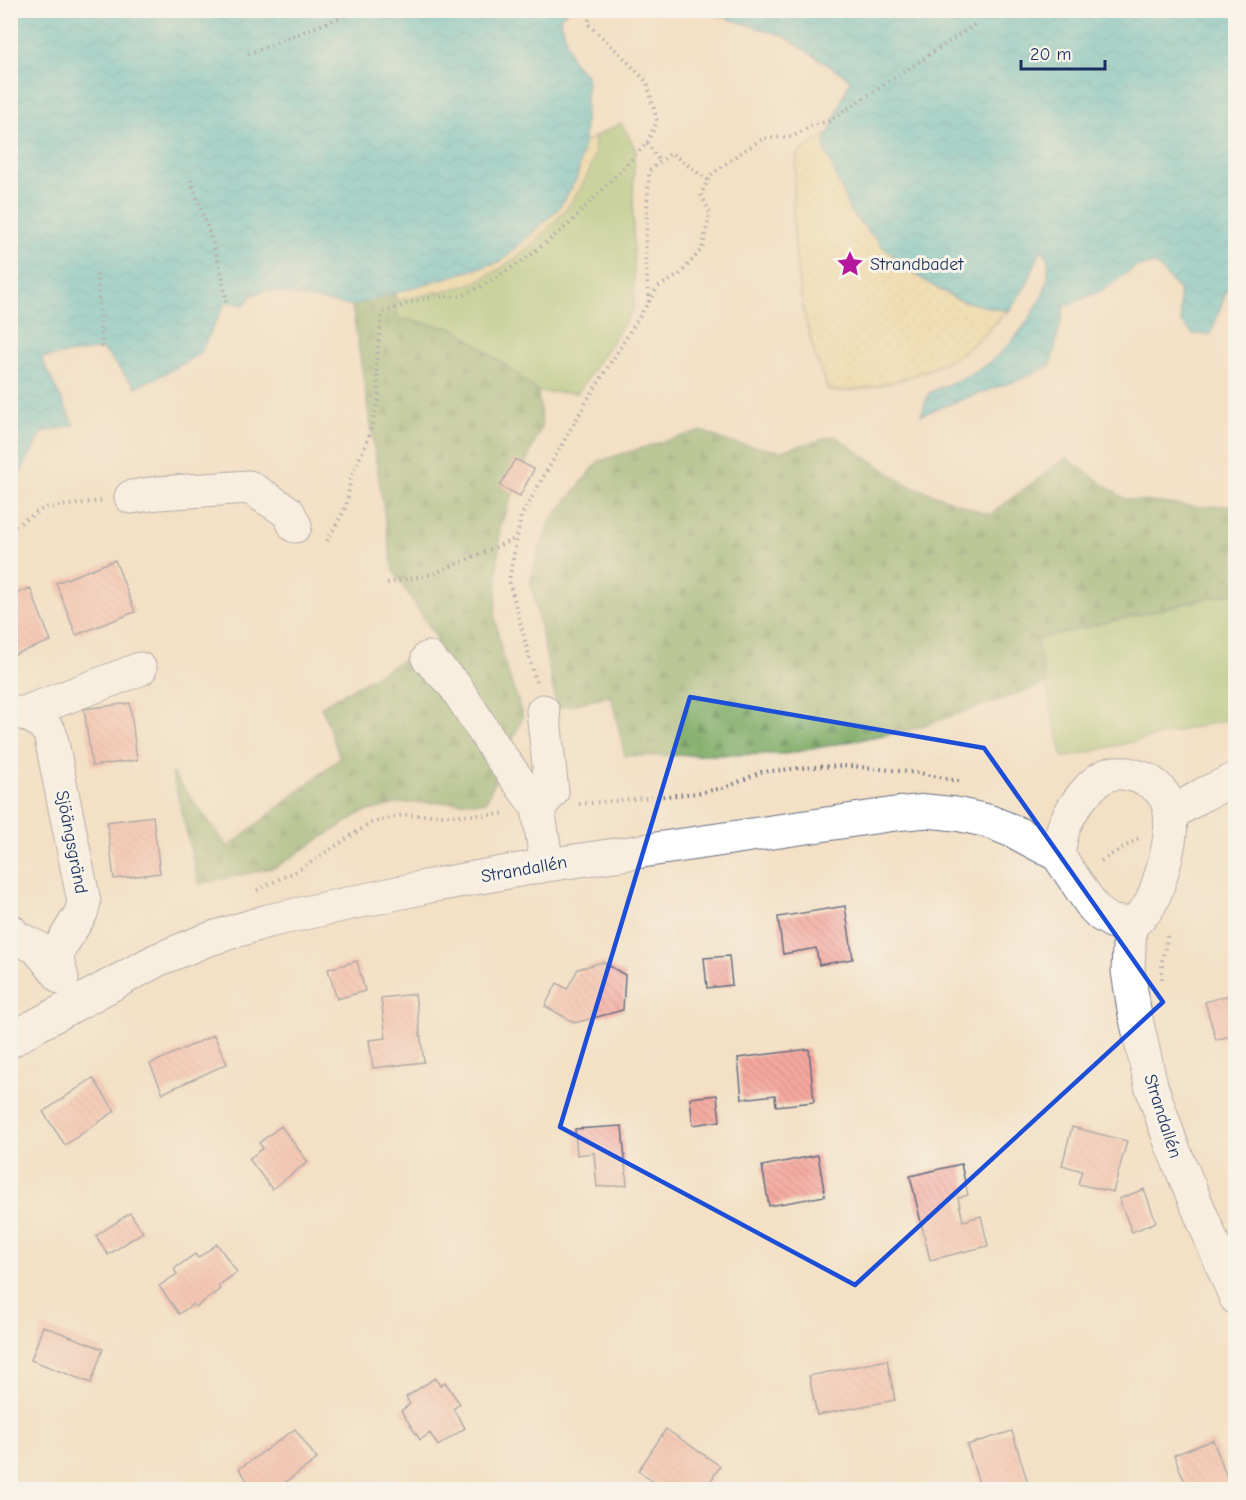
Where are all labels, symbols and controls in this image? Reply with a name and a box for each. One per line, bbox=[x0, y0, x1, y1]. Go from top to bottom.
scale bar bbox=[1021, 33, 1105, 71]
text: 20 m bbox=[1030, 44, 1071, 65]
place icon: Strandbadet bbox=[835, 249, 865, 279]
place label: Strandbadet bbox=[870, 254, 964, 275]
street label: Sjöängsgränd bbox=[51, 789, 92, 896]
street label: Strandallén bbox=[480, 852, 569, 887]
street label: Strandallén bbox=[1139, 1072, 1186, 1161]

